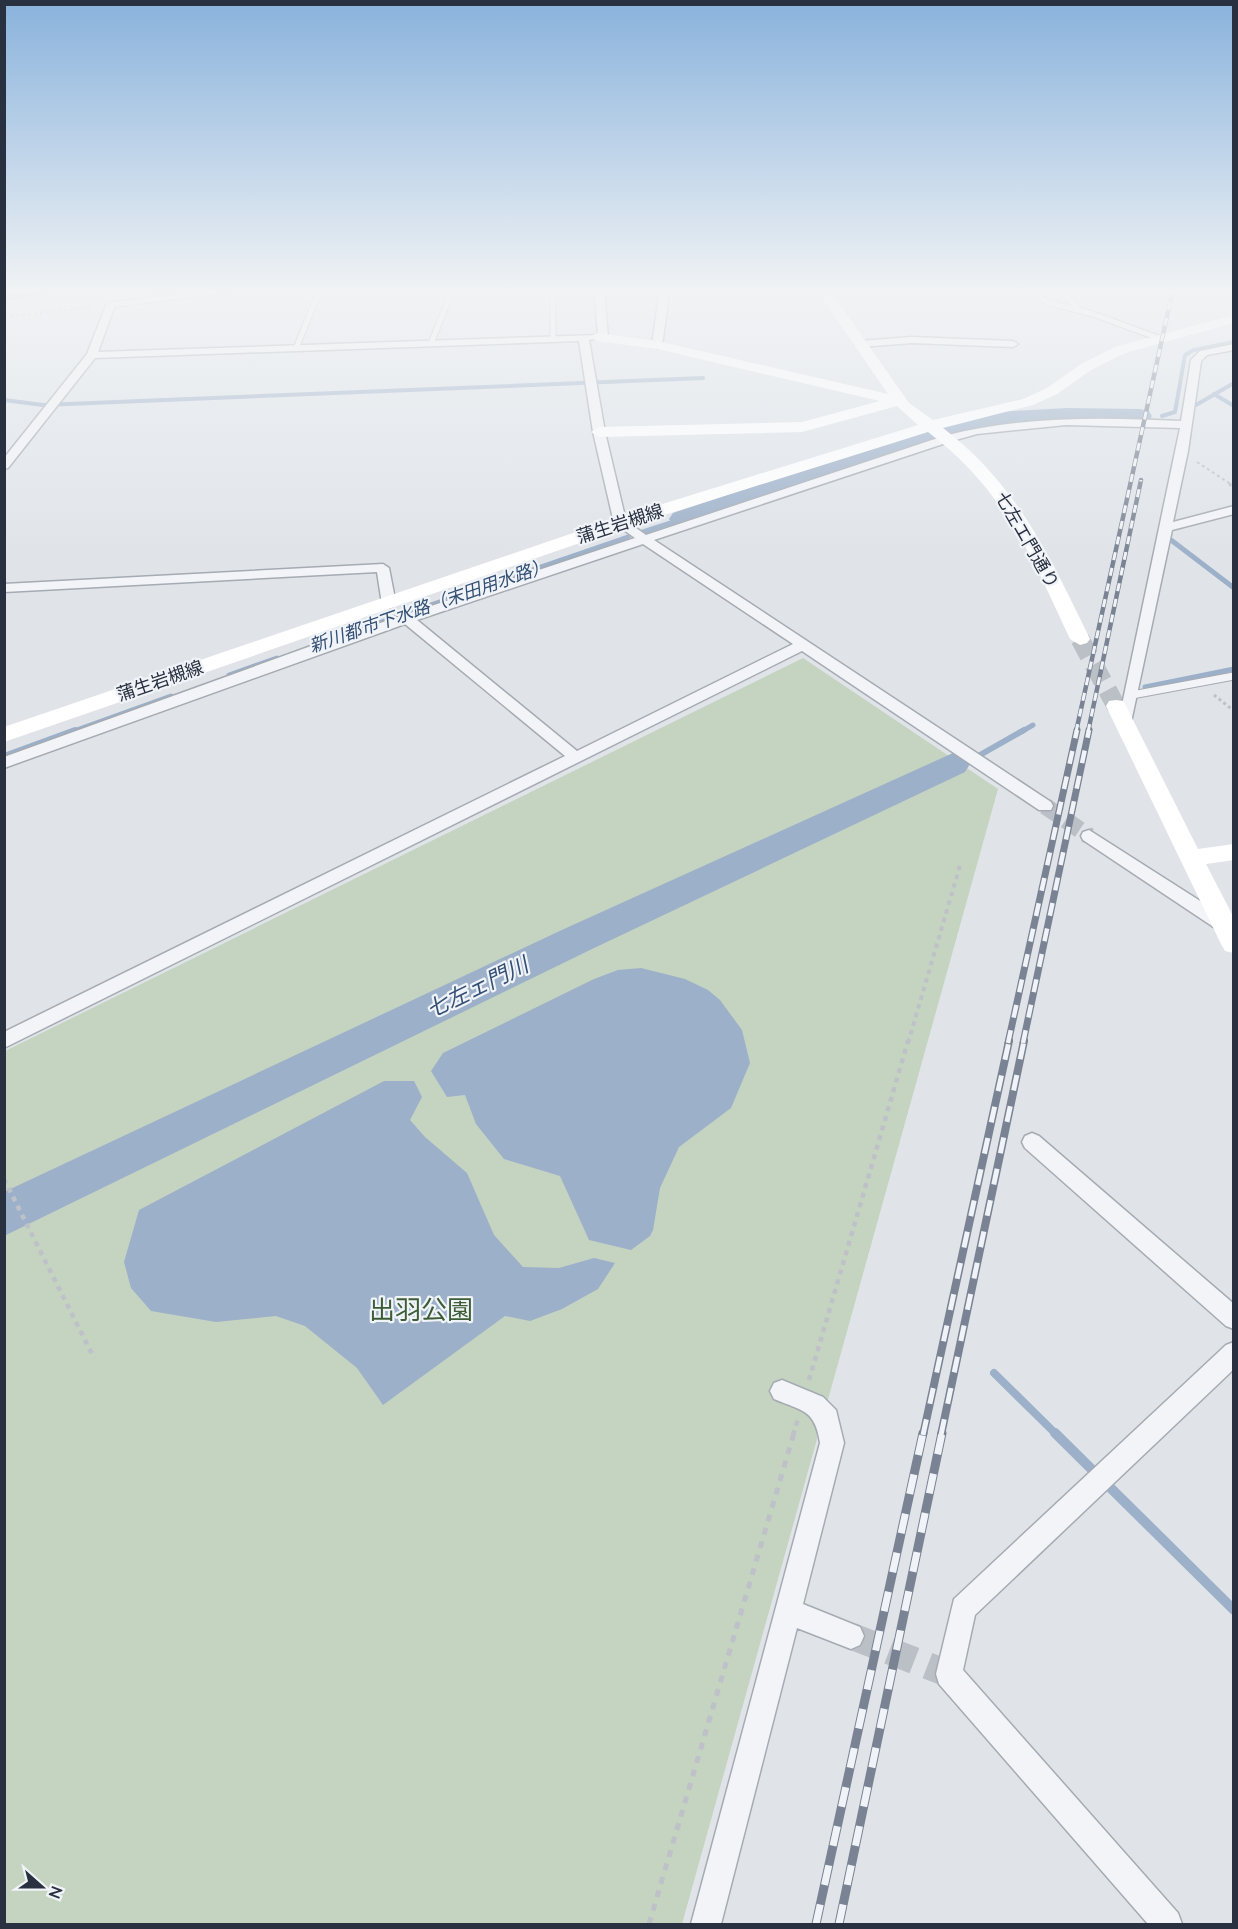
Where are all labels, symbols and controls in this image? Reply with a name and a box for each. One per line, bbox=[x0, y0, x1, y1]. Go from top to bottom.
street label: 七左エ門通り bbox=[990, 487, 1064, 593]
street label: 蒲生岩槻線 bbox=[573, 499, 667, 549]
water label: 新川都市下水路（末田用水路） bbox=[306, 554, 552, 658]
street label: 蒲生岩槻線 bbox=[114, 655, 206, 707]
water label: 七左ェ門川 bbox=[421, 949, 535, 1025]
park label: 出羽公園 bbox=[369, 1293, 473, 1328]
north arrow bbox=[12, 1857, 72, 1917]
text: N bbox=[43, 1882, 67, 1902]

